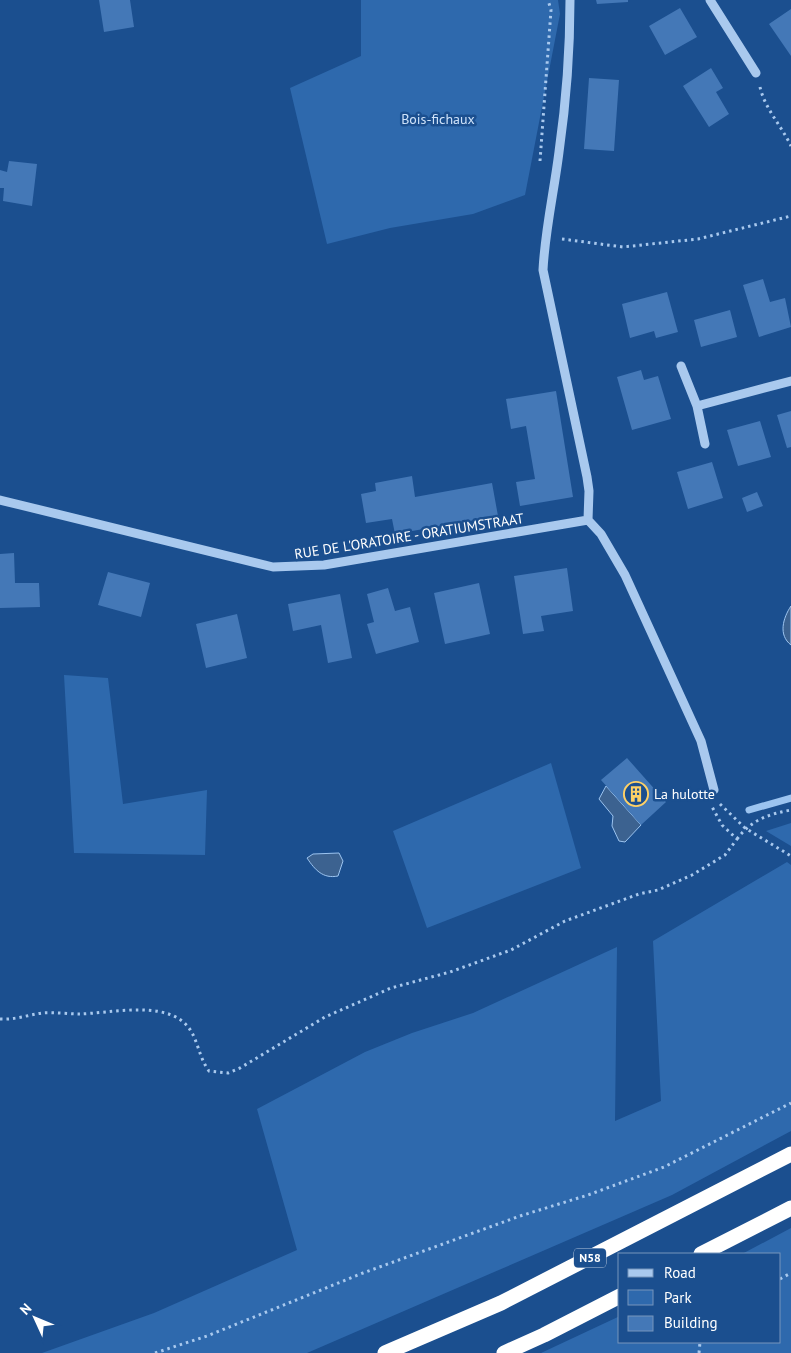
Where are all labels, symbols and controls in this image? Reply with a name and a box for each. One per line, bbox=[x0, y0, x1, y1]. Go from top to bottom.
park label: Bois-fichaux bbox=[401, 110, 475, 128]
street label: RUE DE L'ORATOIRE - ORATIUMSTRAAT bbox=[293, 509, 525, 563]
building icon: La hulotte bbox=[623, 781, 649, 807]
place label: La hulotte bbox=[654, 785, 715, 803]
road number: N58 bbox=[574, 1248, 606, 1268]
legend bbox=[618, 1253, 781, 1343]
text: Road bbox=[664, 1263, 696, 1282]
text: Park bbox=[664, 1288, 692, 1307]
north arrow bbox=[10, 1293, 60, 1343]
text: N bbox=[16, 1299, 35, 1319]
text: Building bbox=[664, 1313, 718, 1332]

